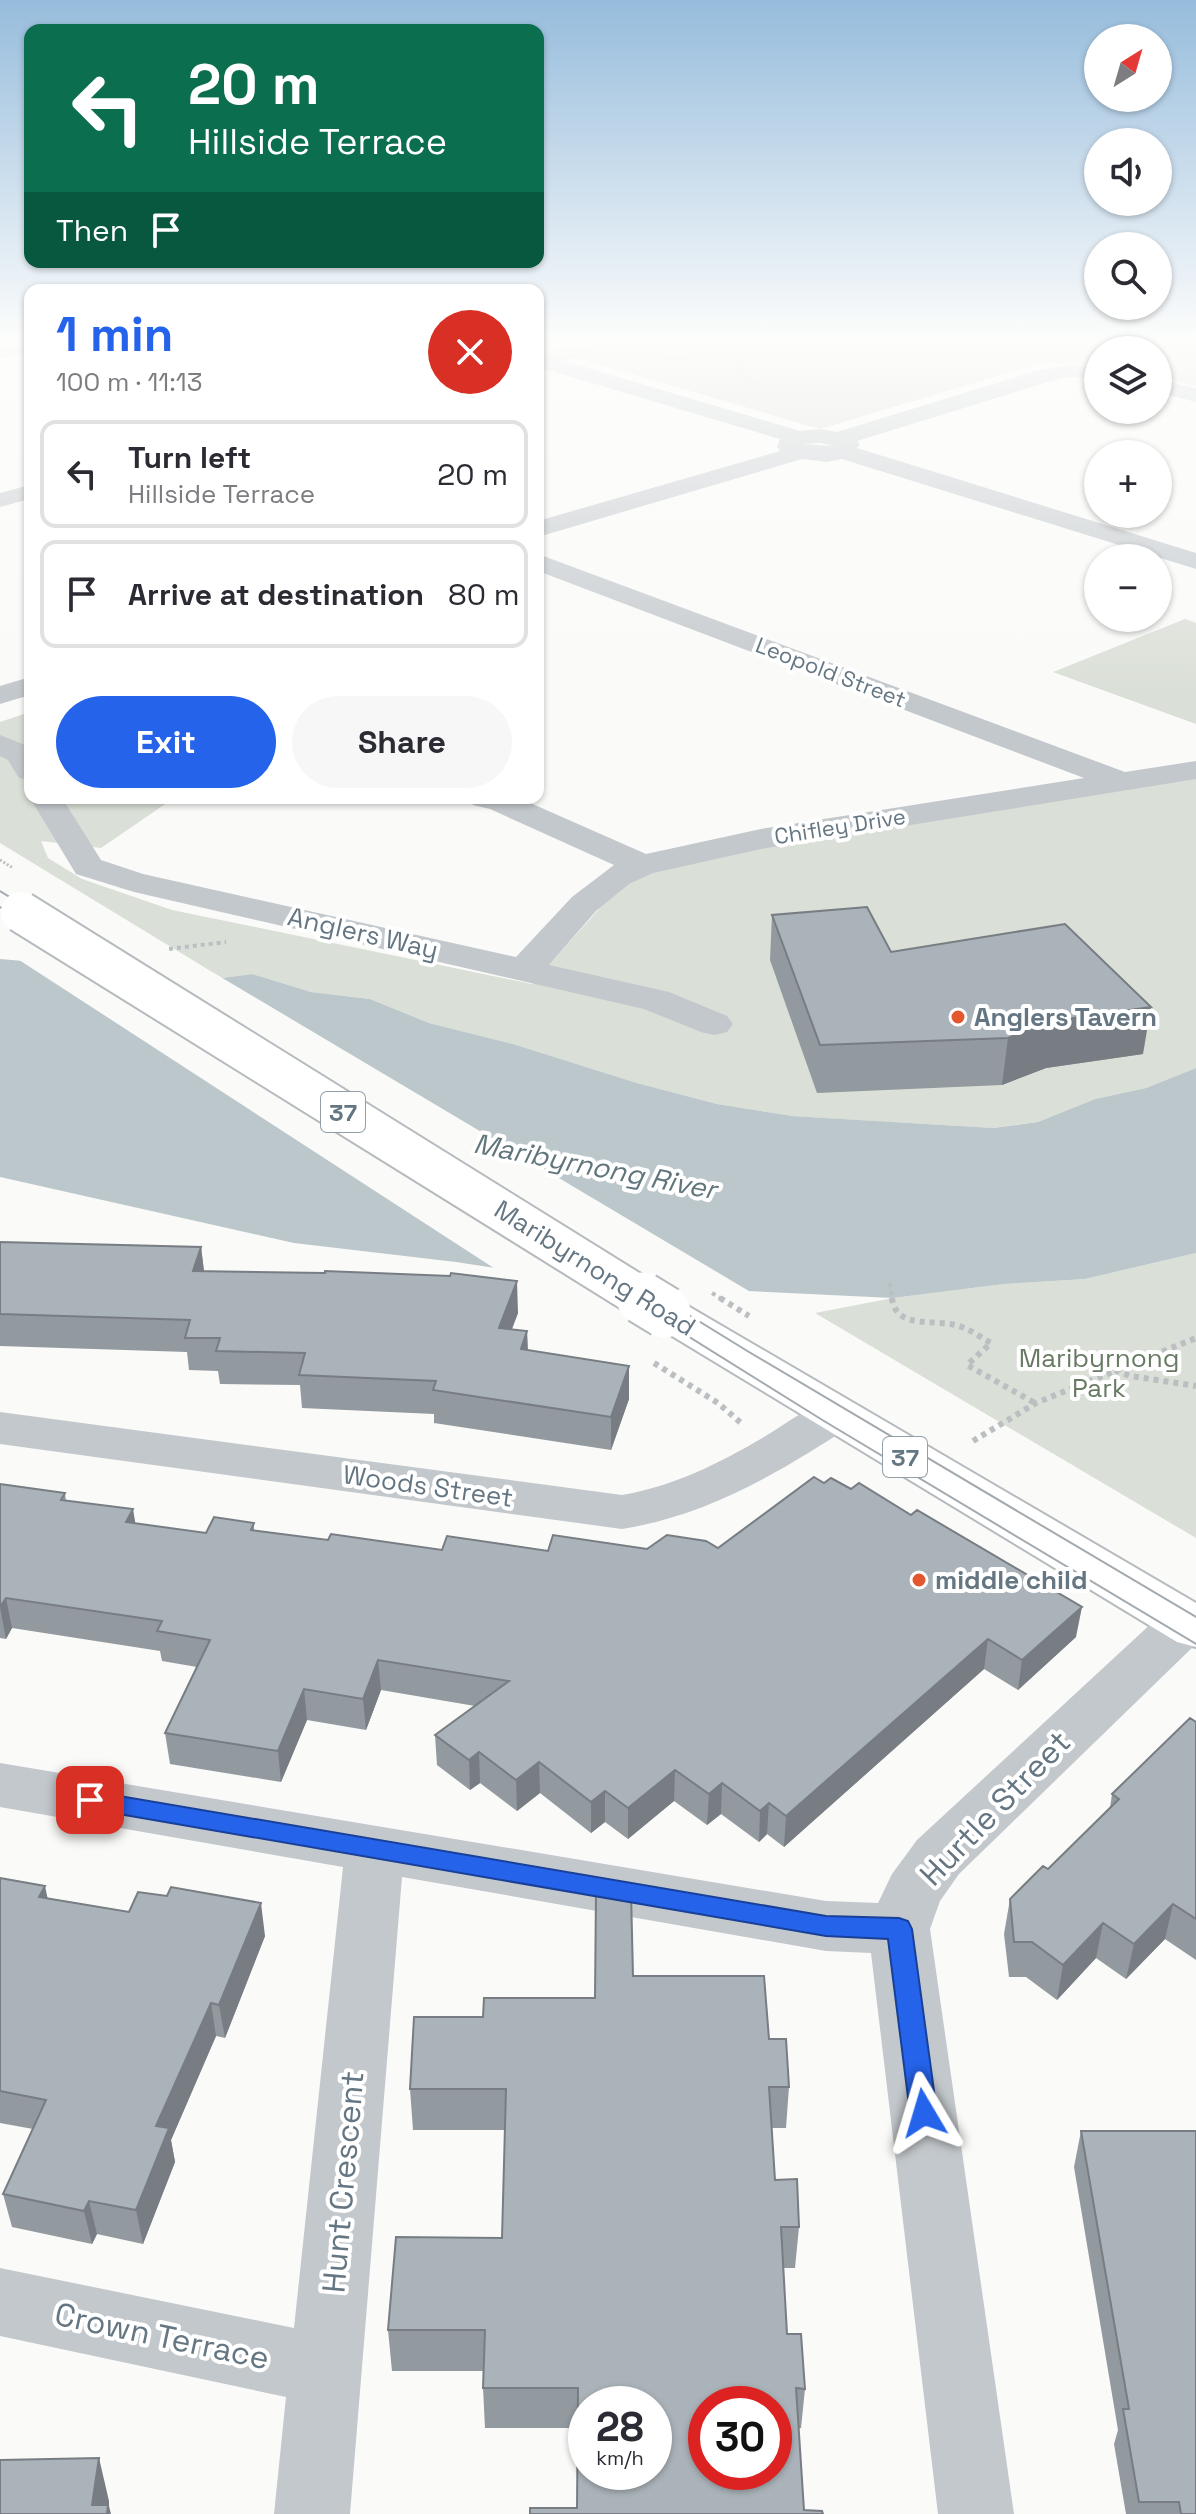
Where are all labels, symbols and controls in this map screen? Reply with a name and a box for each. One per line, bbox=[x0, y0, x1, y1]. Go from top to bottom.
north arrow bbox=[1084, 24, 1172, 112]
map controls bbox=[1084, 24, 1172, 632]
text: 20 m bbox=[188, 49, 320, 120]
icon: left bbox=[56, 56, 160, 160]
text: Hillside Terrace bbox=[188, 119, 447, 165]
button: sound bbox=[1084, 128, 1172, 216]
icon: arrive bbox=[144, 208, 188, 252]
text: Then bbox=[56, 211, 128, 250]
button: search bbox=[1084, 232, 1172, 320]
text: 1 min bbox=[56, 304, 173, 365]
button: close bbox=[428, 310, 512, 394]
button: layers bbox=[1084, 336, 1172, 424]
text: 100 m · 11:13 bbox=[56, 365, 202, 399]
text: Turn left bbox=[128, 438, 251, 477]
button: + bbox=[1084, 440, 1172, 528]
icon: left bbox=[60, 452, 104, 496]
text: 20 m bbox=[437, 455, 508, 494]
text: Hillside Terrace bbox=[128, 477, 315, 511]
button: − bbox=[1084, 544, 1172, 632]
icon: arrive bbox=[60, 572, 104, 616]
text: Arrive at destination bbox=[128, 575, 424, 614]
text: 80 m bbox=[448, 575, 519, 614]
street label: Leopold Street bbox=[752, 630, 910, 714]
button: Exit bbox=[56, 696, 276, 788]
button: Share bbox=[292, 696, 512, 788]
street label: Chifley Drive bbox=[772, 802, 908, 850]
street label: Anglers Way bbox=[284, 899, 442, 967]
place label: Anglers Tavern bbox=[974, 1000, 1157, 1034]
marker: Anglers Tavern bbox=[949, 1008, 967, 1026]
road number: 37 bbox=[321, 1092, 365, 1132]
water label: Maribyrnong River bbox=[471, 1125, 723, 1208]
street label: Maribyrnong Road bbox=[488, 1192, 702, 1344]
park label: Maribyrnong Park bbox=[1019, 1341, 1179, 1405]
road number: 37 bbox=[883, 1437, 927, 1477]
street label: Woods Street bbox=[341, 1457, 515, 1515]
place label: middle child bbox=[935, 1563, 1088, 1597]
marker: middle child bbox=[910, 1571, 928, 1589]
street label: Hurtle Street bbox=[911, 1722, 1079, 1894]
pin bbox=[56, 1766, 124, 1834]
icon: arrive bbox=[68, 1778, 112, 1822]
street label: Hunt Crescent bbox=[313, 2069, 373, 2295]
position arrow bbox=[882, 2071, 966, 2155]
street label: Crown Terrace bbox=[51, 2294, 273, 2378]
speed limit sign: 30 bbox=[688, 2386, 792, 2490]
text: 28 bbox=[596, 2402, 644, 2453]
text: km/h bbox=[596, 2445, 644, 2471]

